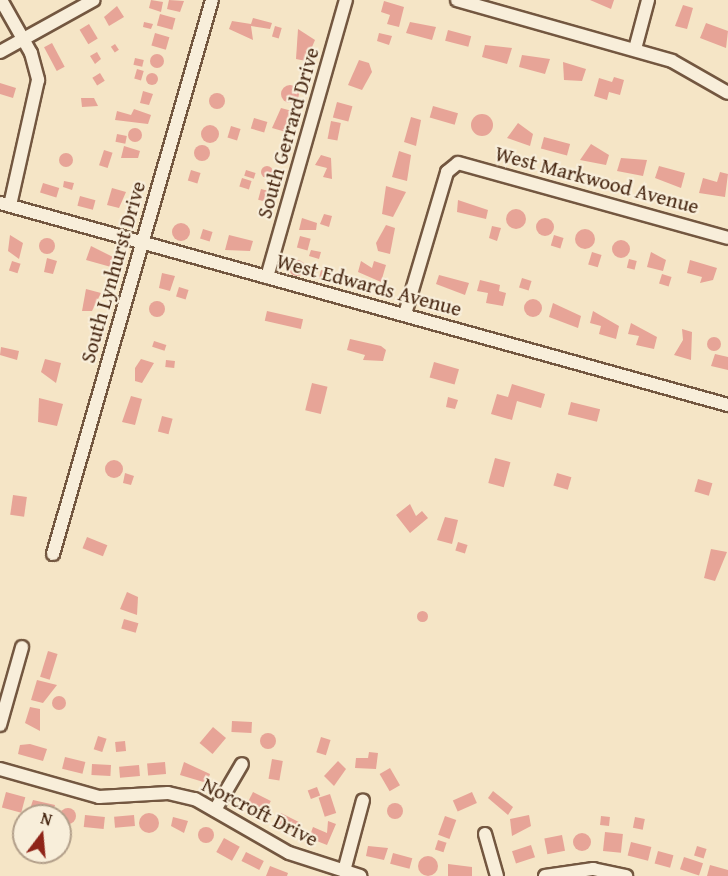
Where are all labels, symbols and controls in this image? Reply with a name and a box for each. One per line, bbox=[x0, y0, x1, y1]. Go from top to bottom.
street label: South Gerrard Drive bbox=[252, 45, 324, 221]
street label: West Markwood Avenue bbox=[492, 141, 702, 219]
street label: South Lynhurst Drive bbox=[75, 178, 151, 366]
street label: West Edwards Avenue bbox=[274, 248, 464, 322]
street label: Norcroft Drive bbox=[198, 772, 322, 852]
north arrow bbox=[12, 804, 72, 864]
text: N bbox=[38, 806, 55, 832]

